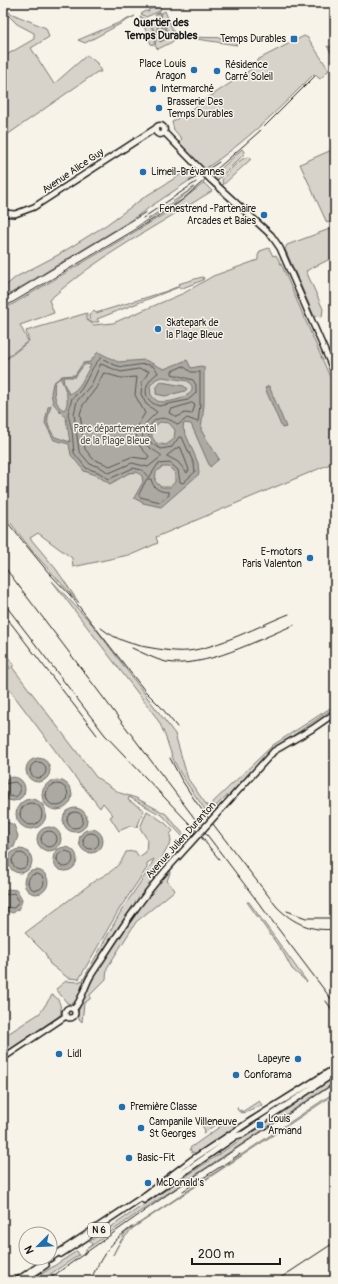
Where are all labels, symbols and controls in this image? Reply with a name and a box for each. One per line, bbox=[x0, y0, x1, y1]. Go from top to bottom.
district label: Quartier des Temps Durables bbox=[124, 16, 197, 42]
place label: Temps Durables bbox=[220, 33, 287, 45]
marker: Temps Durables bbox=[289, 34, 299, 44]
place label: Place Louis Aragon bbox=[139, 58, 187, 82]
place label: Résidence Carré Soleil bbox=[225, 59, 273, 83]
marker: Place Louis Aragon bbox=[189, 65, 199, 75]
marker: Résidence Carré Soleil bbox=[212, 66, 222, 76]
place label: Intermarché bbox=[161, 83, 214, 95]
marker: Intermarché bbox=[148, 84, 158, 94]
place label: Brasserie Des Temps Durables bbox=[167, 96, 234, 120]
marker: Brasserie Des Temps Durables bbox=[154, 103, 164, 113]
street label: Avenue Alice Guy bbox=[40, 146, 107, 196]
place label: Limeil-Brévannes bbox=[151, 166, 225, 178]
marker: Limeil-Brévannes bbox=[138, 167, 148, 177]
place label: Fenestrend -Partenaire Arcades et Baies bbox=[159, 203, 257, 227]
marker: Fenestrend -Partenaire Arcades et Baies bbox=[259, 210, 269, 220]
place label: Skatepark de la Plage Bleue bbox=[166, 317, 223, 341]
marker: Skatepark de la Plage Bleue bbox=[153, 324, 163, 334]
park label: Parc départemental de la Plage Bleue bbox=[74, 423, 156, 447]
place label: E-motors Paris Valenton bbox=[242, 546, 303, 570]
marker: E-motors Paris Valenton bbox=[305, 553, 315, 563]
street label: Avenue Julien Duranton bbox=[143, 799, 219, 881]
place label: Lidl bbox=[67, 1048, 82, 1060]
marker: Lidl bbox=[54, 1049, 64, 1059]
place label: Lapeyre bbox=[257, 1053, 290, 1065]
marker: Lapeyre bbox=[293, 1054, 303, 1064]
place label: Conforama bbox=[244, 1069, 292, 1081]
marker: Conforama bbox=[231, 1070, 241, 1080]
place label: Première Classe bbox=[130, 1101, 197, 1113]
marker: Première Classe bbox=[117, 1102, 127, 1112]
place label: Louis Armand bbox=[268, 1113, 302, 1137]
place label: Campanile Villeneuve St Georges bbox=[149, 1116, 237, 1140]
marker: Louis Armand bbox=[255, 1120, 265, 1130]
marker: Campanile Villeneuve St Georges bbox=[136, 1123, 146, 1133]
place label: Basic-Fit bbox=[137, 1152, 176, 1164]
marker: Basic-Fit bbox=[124, 1153, 134, 1163]
place label: McDonald's bbox=[156, 1177, 204, 1189]
marker: McDonald's bbox=[143, 1178, 153, 1188]
road number: N 6 bbox=[88, 1223, 110, 1237]
north arrow bbox=[18, 1226, 58, 1266]
scale bar bbox=[192, 1240, 280, 1266]
text: N bbox=[22, 1243, 37, 1256]
text: 200 m bbox=[198, 1247, 235, 1262]

